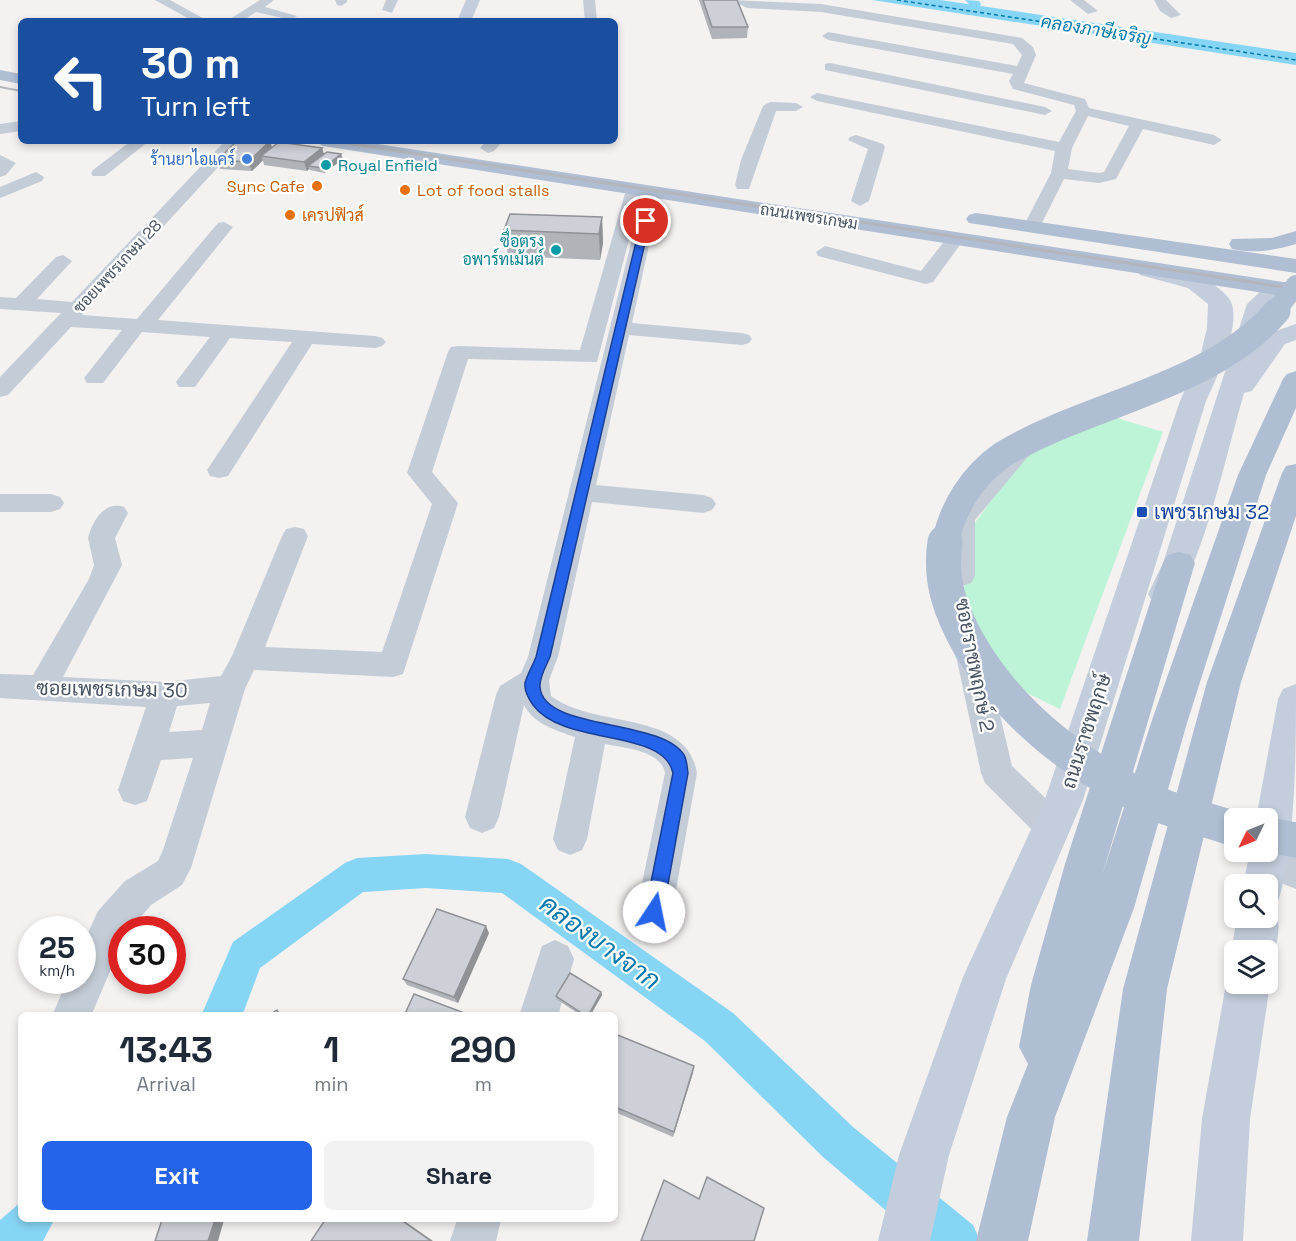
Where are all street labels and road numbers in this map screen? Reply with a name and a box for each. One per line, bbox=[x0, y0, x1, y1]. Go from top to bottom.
street label: ถนนเพชรเกษม bbox=[759, 198, 859, 235]
street label: ซอยเพชรเกษม 28 bbox=[68, 215, 166, 318]
street label: ซอยราชพฤกษ์ 2 bbox=[949, 596, 1002, 734]
street label: ถนนราชพฤกษ์ bbox=[1054, 669, 1117, 792]
street label: ซอยเพชรเกษม 30 bbox=[36, 675, 188, 703]

